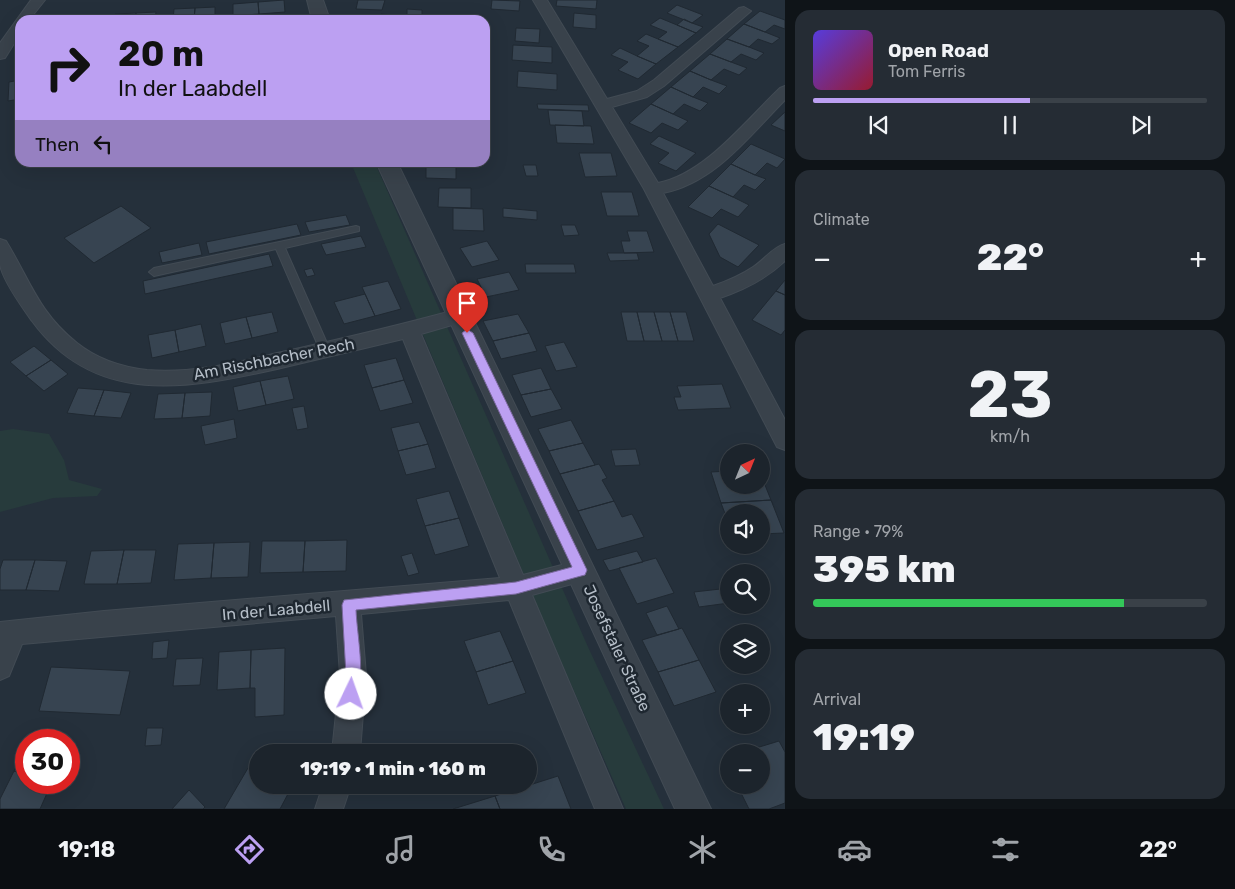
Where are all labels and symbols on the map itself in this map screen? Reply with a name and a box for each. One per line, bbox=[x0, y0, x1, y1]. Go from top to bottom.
pin bbox=[446, 282, 488, 333]
street label: Am Rischbacher Rech bbox=[192, 334, 356, 384]
north arrow bbox=[720, 444, 770, 494]
street label: Josefstaler Straße bbox=[579, 582, 655, 714]
street label: In der Laabdell bbox=[221, 596, 331, 624]
position arrow bbox=[324, 667, 376, 719]
speed limit sign: 30 bbox=[15, 729, 80, 794]

